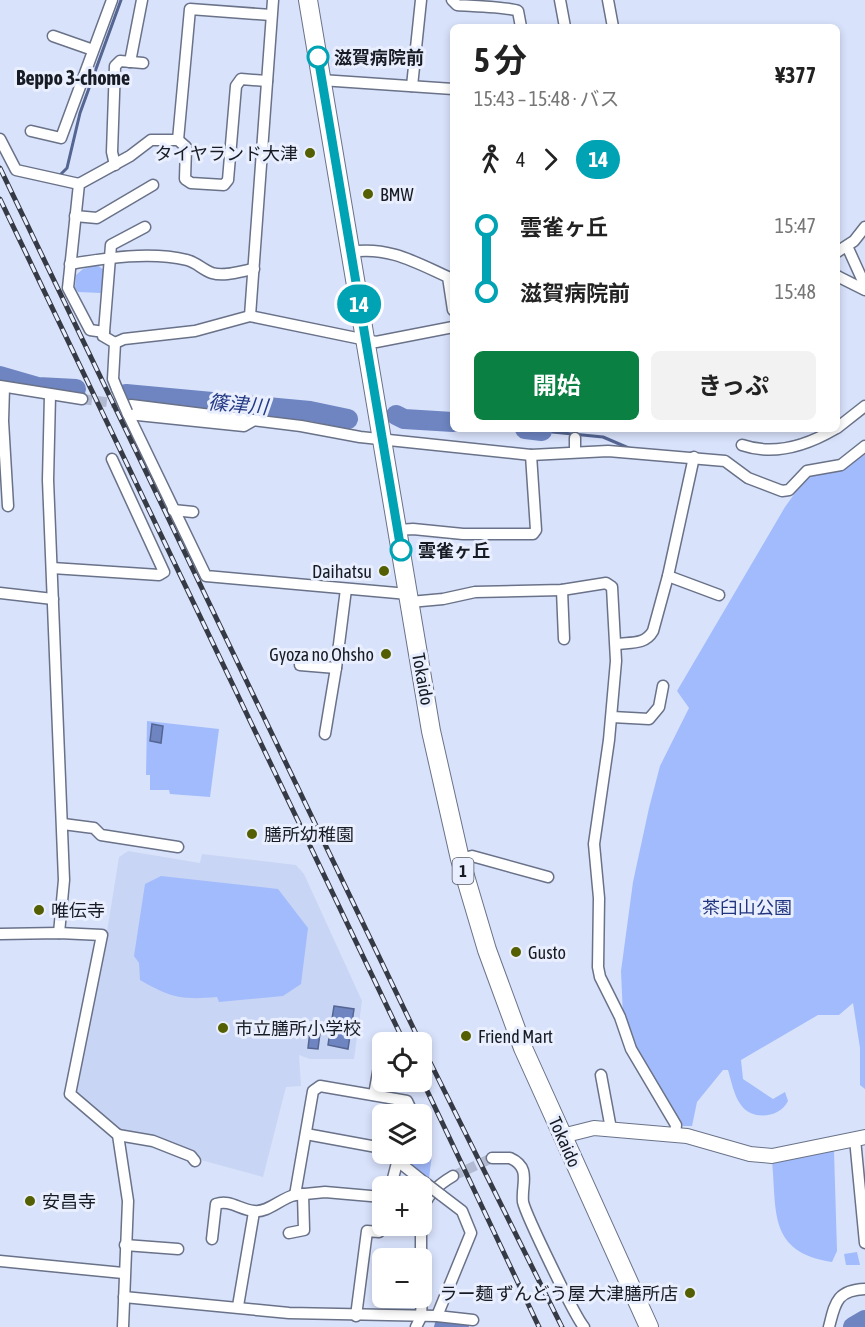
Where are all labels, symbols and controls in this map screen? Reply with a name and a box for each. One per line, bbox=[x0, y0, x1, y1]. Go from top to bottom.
text: 5 分 bbox=[474, 41, 527, 79]
marker: 滋賀病院前 bbox=[307, 46, 329, 68]
place label: 滋賀病院前 bbox=[334, 47, 424, 68]
text: ¥377 bbox=[775, 62, 816, 88]
district label: Beppo 3-chome bbox=[16, 66, 130, 89]
text: 15:43 – 15:48 · バス bbox=[474, 87, 620, 110]
place label: タイヤランド大津 bbox=[155, 143, 298, 164]
icon: walk bbox=[474, 143, 507, 176]
icon: forward bbox=[534, 143, 567, 176]
marker: タイヤランド大津 bbox=[303, 146, 317, 160]
text: 14 bbox=[588, 147, 608, 171]
text: 4 bbox=[516, 148, 525, 171]
place label: BMW bbox=[380, 184, 414, 205]
marker: BMW bbox=[361, 187, 375, 201]
text: 雲雀ヶ丘 bbox=[520, 214, 608, 240]
text: 15:47 bbox=[775, 214, 816, 237]
text: 滋賀病院前 bbox=[520, 280, 630, 306]
text: 15:48 bbox=[775, 280, 816, 303]
line badge: 14 bbox=[332, 284, 386, 324]
text: 14 bbox=[349, 292, 369, 316]
button: 開始 bbox=[474, 351, 639, 420]
button: きっぷ bbox=[651, 351, 816, 420]
water label: 篠津川 bbox=[207, 390, 271, 418]
marker: 雲雀ヶ丘 bbox=[390, 539, 412, 561]
place label: 雲雀ヶ丘 bbox=[418, 540, 490, 561]
place label: Daihatsu bbox=[312, 561, 372, 582]
marker: Daihatsu bbox=[377, 564, 391, 578]
place label: Gyoza no Ohsho bbox=[269, 644, 374, 665]
marker: Gyoza no Ohsho bbox=[379, 647, 393, 661]
street label: Tokaido bbox=[408, 651, 438, 707]
place label: 膳所幼稚園 bbox=[264, 824, 354, 845]
marker: 膳所幼稚園 bbox=[245, 827, 259, 841]
road number: 1 bbox=[452, 858, 474, 884]
park label: 茶臼山公園 bbox=[702, 897, 792, 918]
place label: 唯伝寺 bbox=[51, 900, 105, 921]
marker: 唯伝寺 bbox=[32, 903, 46, 917]
place label: Gusto bbox=[528, 942, 566, 963]
marker: Gusto bbox=[509, 945, 523, 959]
place label: 市立膳所小学校 bbox=[235, 1018, 361, 1039]
marker: 市立膳所小学校 bbox=[216, 1021, 230, 1035]
place label: Friend Mart bbox=[478, 1026, 553, 1047]
marker: Friend Mart bbox=[459, 1029, 473, 1043]
map controls bbox=[372, 1032, 432, 1308]
button: locate bbox=[372, 1032, 432, 1092]
button: layers bbox=[372, 1104, 432, 1164]
street label: Tokaido bbox=[545, 1114, 585, 1170]
button: + bbox=[372, 1176, 432, 1236]
place label: 安昌寺 bbox=[42, 1191, 96, 1212]
marker: 安昌寺 bbox=[23, 1194, 37, 1208]
button: − bbox=[372, 1248, 432, 1308]
place label: ラー麺 ずんどう屋 大津膳所店 bbox=[440, 1283, 678, 1304]
marker: ラー麺 ずんどう屋 大津膳所店 bbox=[683, 1286, 697, 1300]

